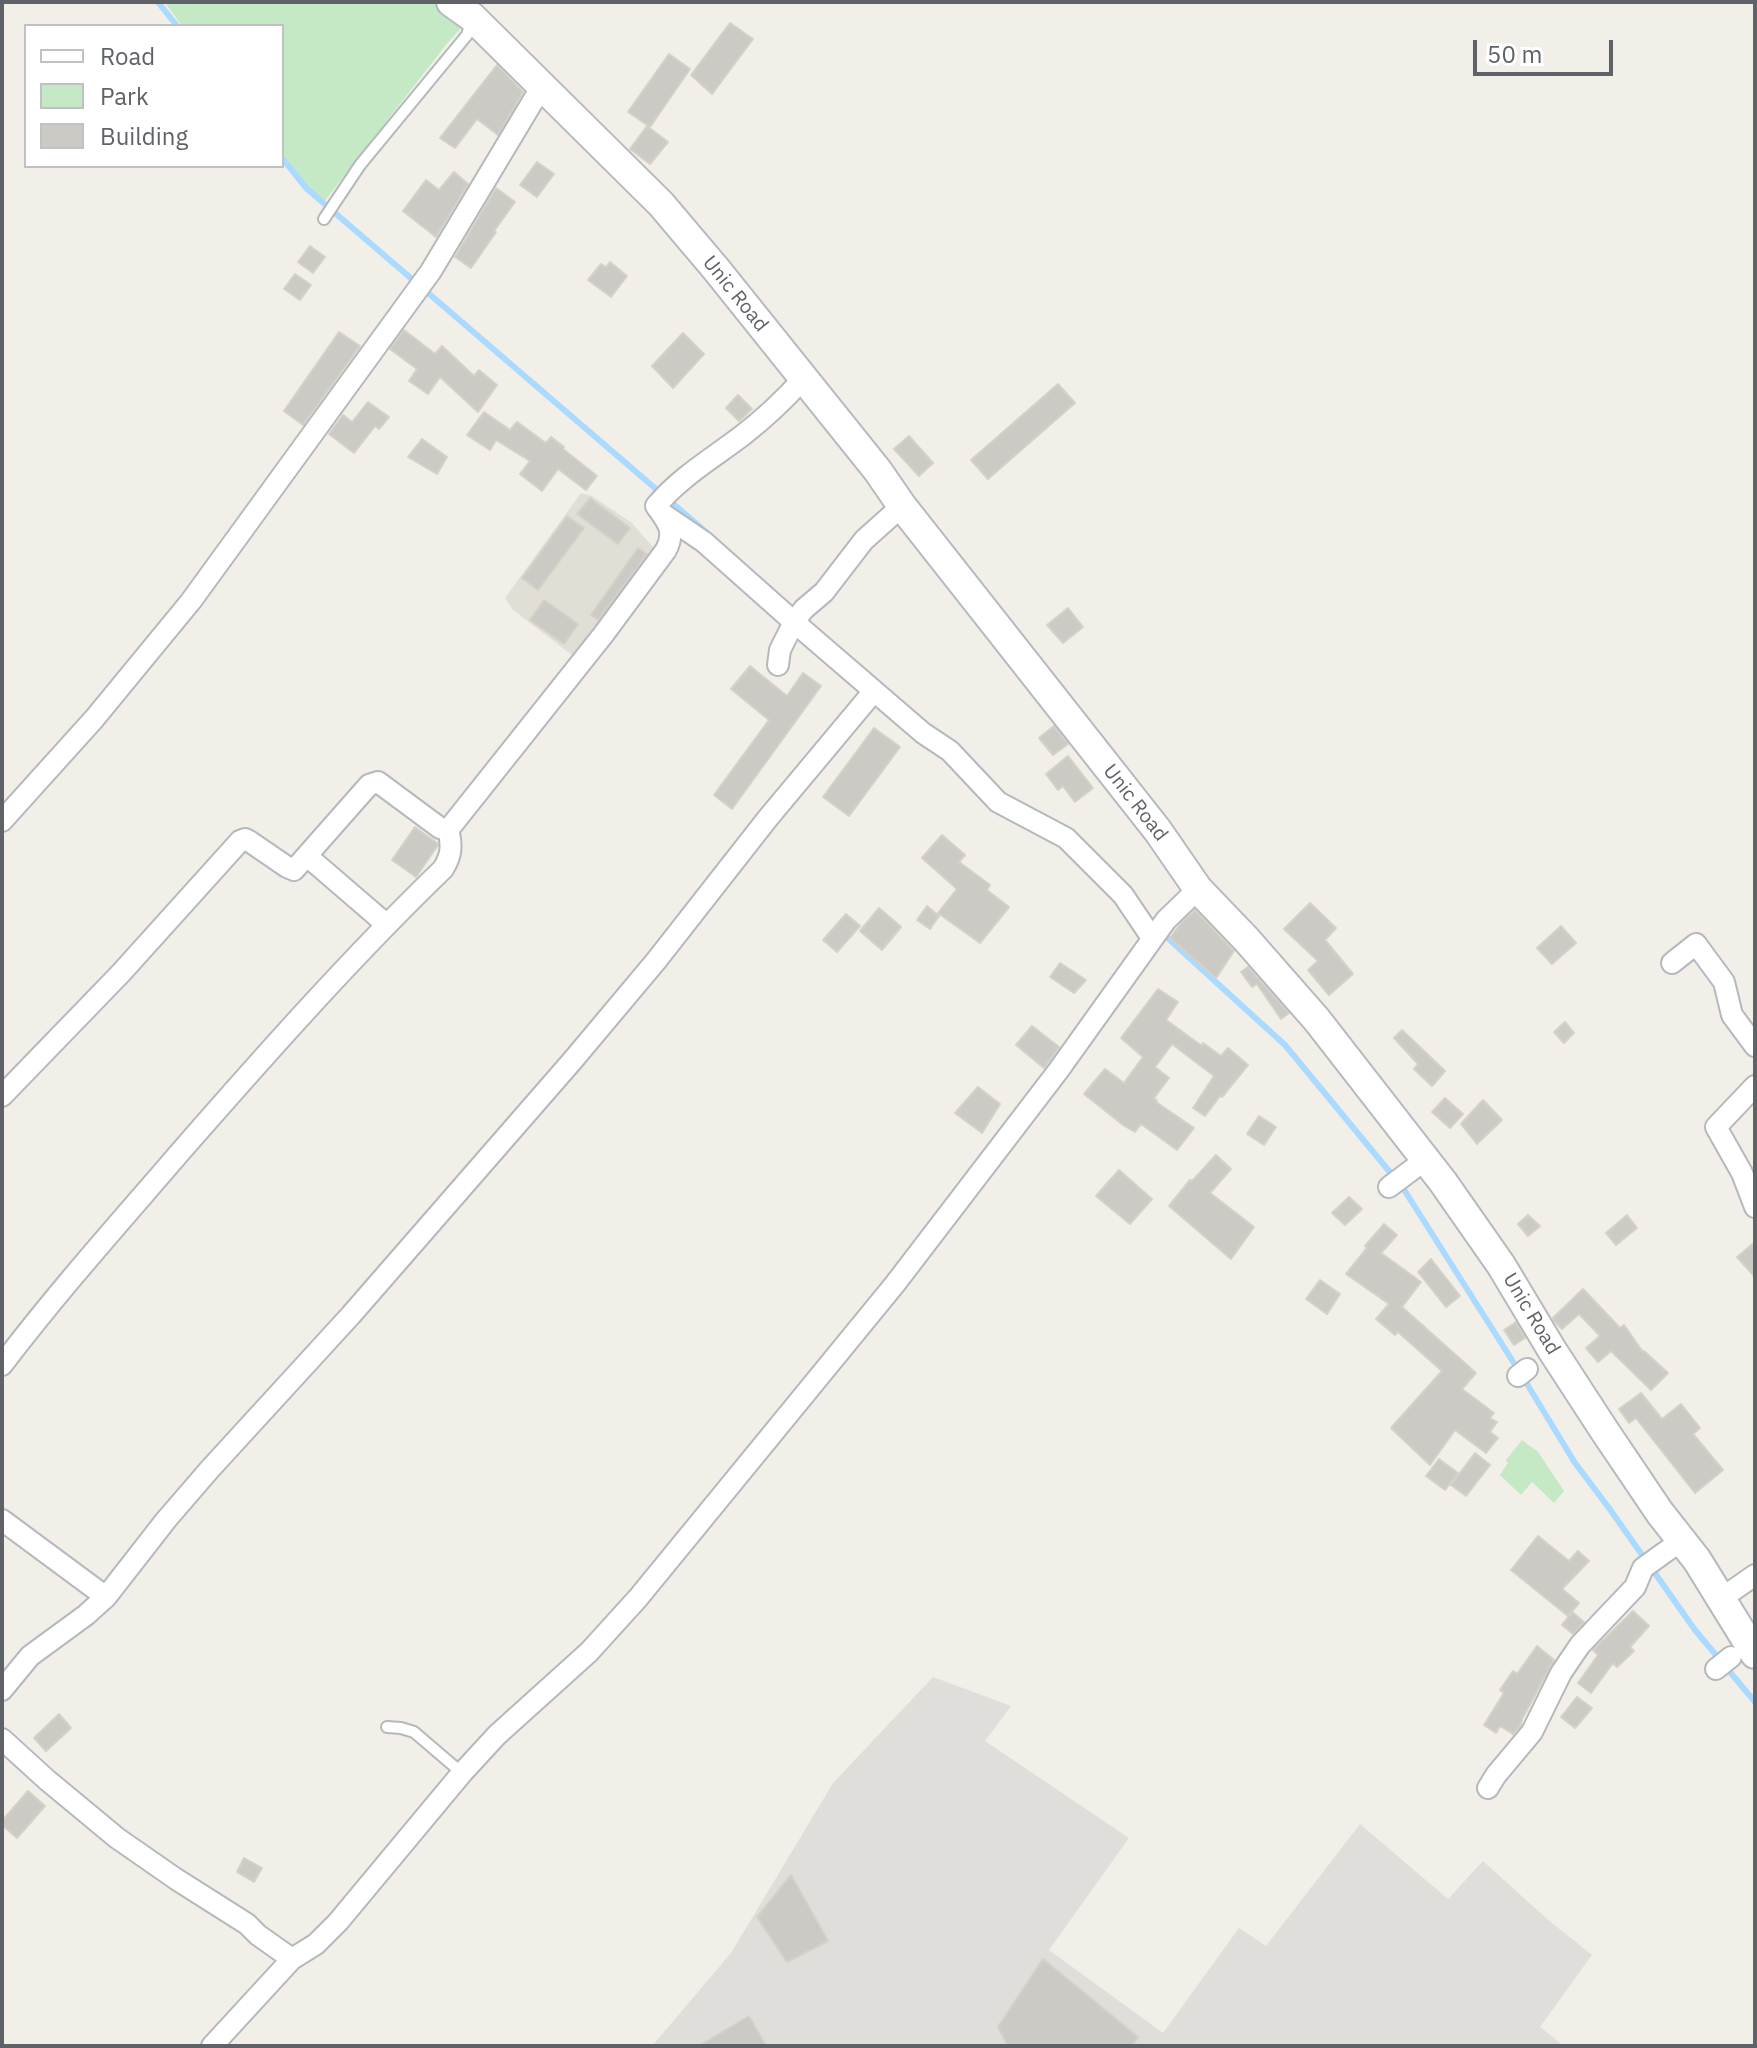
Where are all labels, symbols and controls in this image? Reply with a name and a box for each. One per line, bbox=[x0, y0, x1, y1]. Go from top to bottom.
legend bbox=[24, 24, 284, 168]
scale bar bbox=[1477, 24, 1617, 74]
text: 50 m bbox=[1487, 38, 1542, 70]
text: Road bbox=[100, 40, 155, 72]
text: Park bbox=[100, 80, 149, 112]
text: Building bbox=[100, 120, 188, 152]
street label: Unic Road bbox=[697, 251, 773, 337]
street label: Unic Road bbox=[1098, 760, 1172, 846]
street label: Unic Road bbox=[1497, 1269, 1565, 1359]

